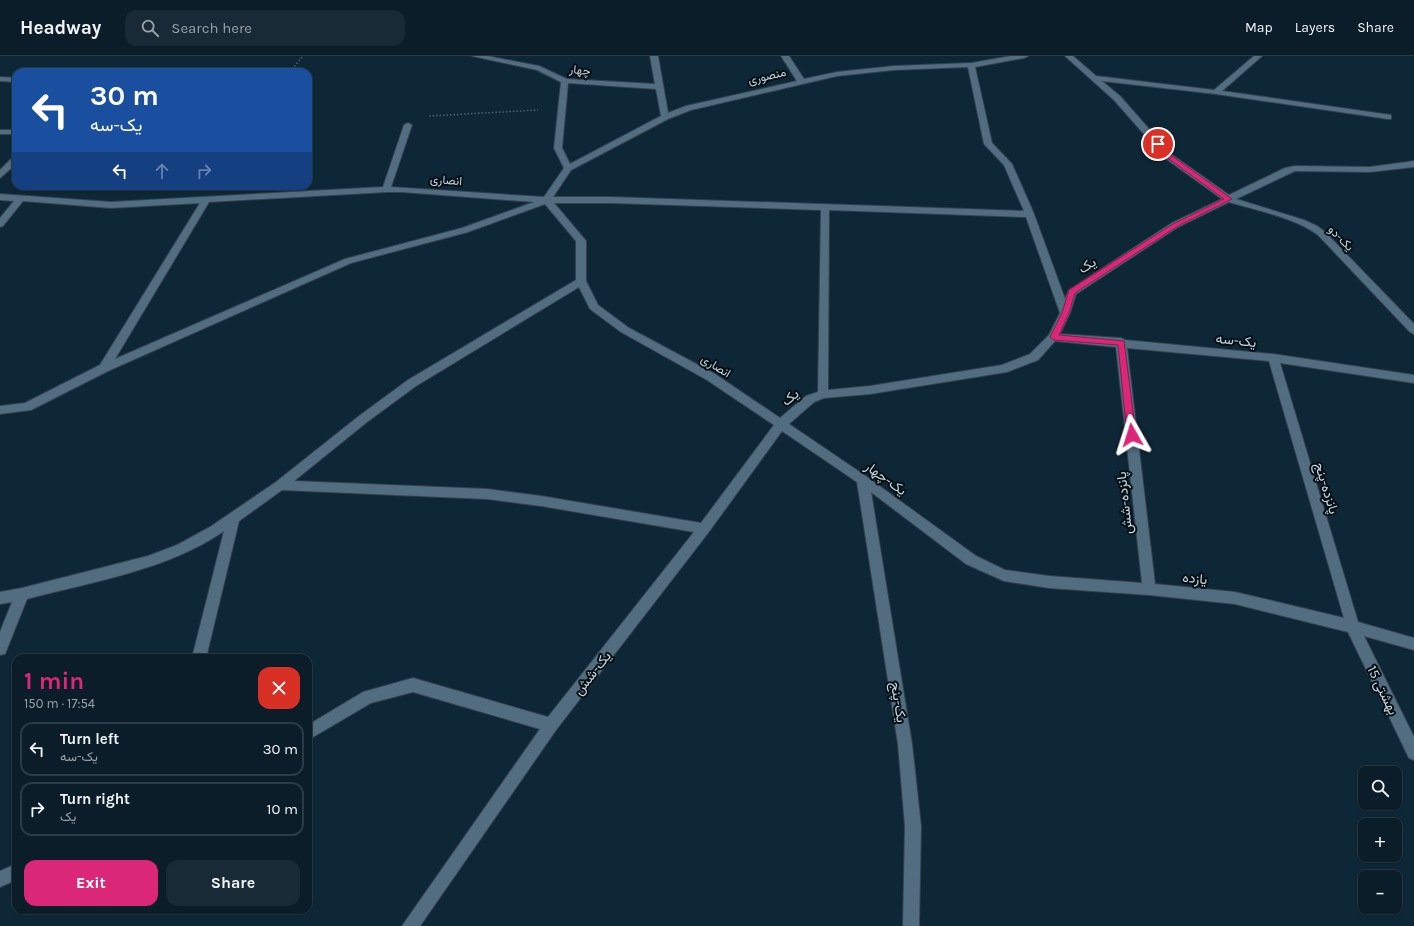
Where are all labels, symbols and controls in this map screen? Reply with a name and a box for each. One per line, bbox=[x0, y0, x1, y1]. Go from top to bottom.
search box bbox=[125, 10, 405, 46]
text: Headway bbox=[20, 17, 101, 39]
icon: search bbox=[139, 17, 161, 39]
text: Search here bbox=[171, 19, 252, 37]
text: Map bbox=[1245, 19, 1273, 36]
text: Layers bbox=[1295, 19, 1335, 36]
text: Share bbox=[1357, 19, 1394, 36]
street label: چهار bbox=[568, 62, 591, 79]
street label: منصوری bbox=[747, 65, 788, 88]
text: 30 m bbox=[90, 79, 159, 112]
icon: left bbox=[24, 84, 76, 136]
text: یک-سه bbox=[90, 114, 142, 136]
pin bbox=[1141, 127, 1175, 161]
icon: arrive bbox=[1147, 133, 1169, 155]
icon: left bbox=[109, 160, 131, 182]
icon: ahead bbox=[151, 160, 173, 182]
icon: right bbox=[193, 160, 215, 182]
street label: انصاری bbox=[429, 172, 463, 189]
street label: یک-دو bbox=[1325, 222, 1357, 255]
street label: یک bbox=[1075, 254, 1099, 277]
street label: یک-سه bbox=[1215, 330, 1257, 351]
street label: انصاری bbox=[698, 352, 733, 381]
street label: یک bbox=[778, 385, 802, 410]
position arrow bbox=[1111, 414, 1153, 456]
street label: یک-چهار bbox=[860, 457, 910, 500]
street label: پانزده-پنج bbox=[1309, 460, 1342, 517]
street label: پانزده-شش bbox=[1113, 471, 1137, 535]
street label: یازده bbox=[1182, 569, 1208, 588]
street label: یک-شش bbox=[570, 648, 615, 699]
street label: بهشتی 15 bbox=[1363, 663, 1402, 718]
text: 1 min bbox=[24, 667, 84, 695]
button: close bbox=[258, 667, 300, 709]
street label: یک-پنج bbox=[885, 680, 910, 724]
text: 150 m · 17:54 bbox=[24, 696, 95, 711]
text: Turn left bbox=[60, 730, 119, 748]
icon: left bbox=[26, 738, 48, 760]
text: 30 m bbox=[263, 740, 298, 758]
text: یک-سه bbox=[60, 749, 98, 764]
map controls bbox=[1358, 766, 1402, 914]
button: search bbox=[1358, 766, 1402, 810]
text: Turn right bbox=[60, 790, 130, 808]
icon: right bbox=[26, 798, 48, 820]
text: 10 m bbox=[267, 800, 298, 818]
text: یک bbox=[60, 809, 76, 824]
button: + bbox=[1358, 818, 1402, 862]
button: Exit bbox=[24, 860, 158, 906]
button: Share bbox=[166, 860, 300, 906]
button: − bbox=[1358, 870, 1402, 914]

